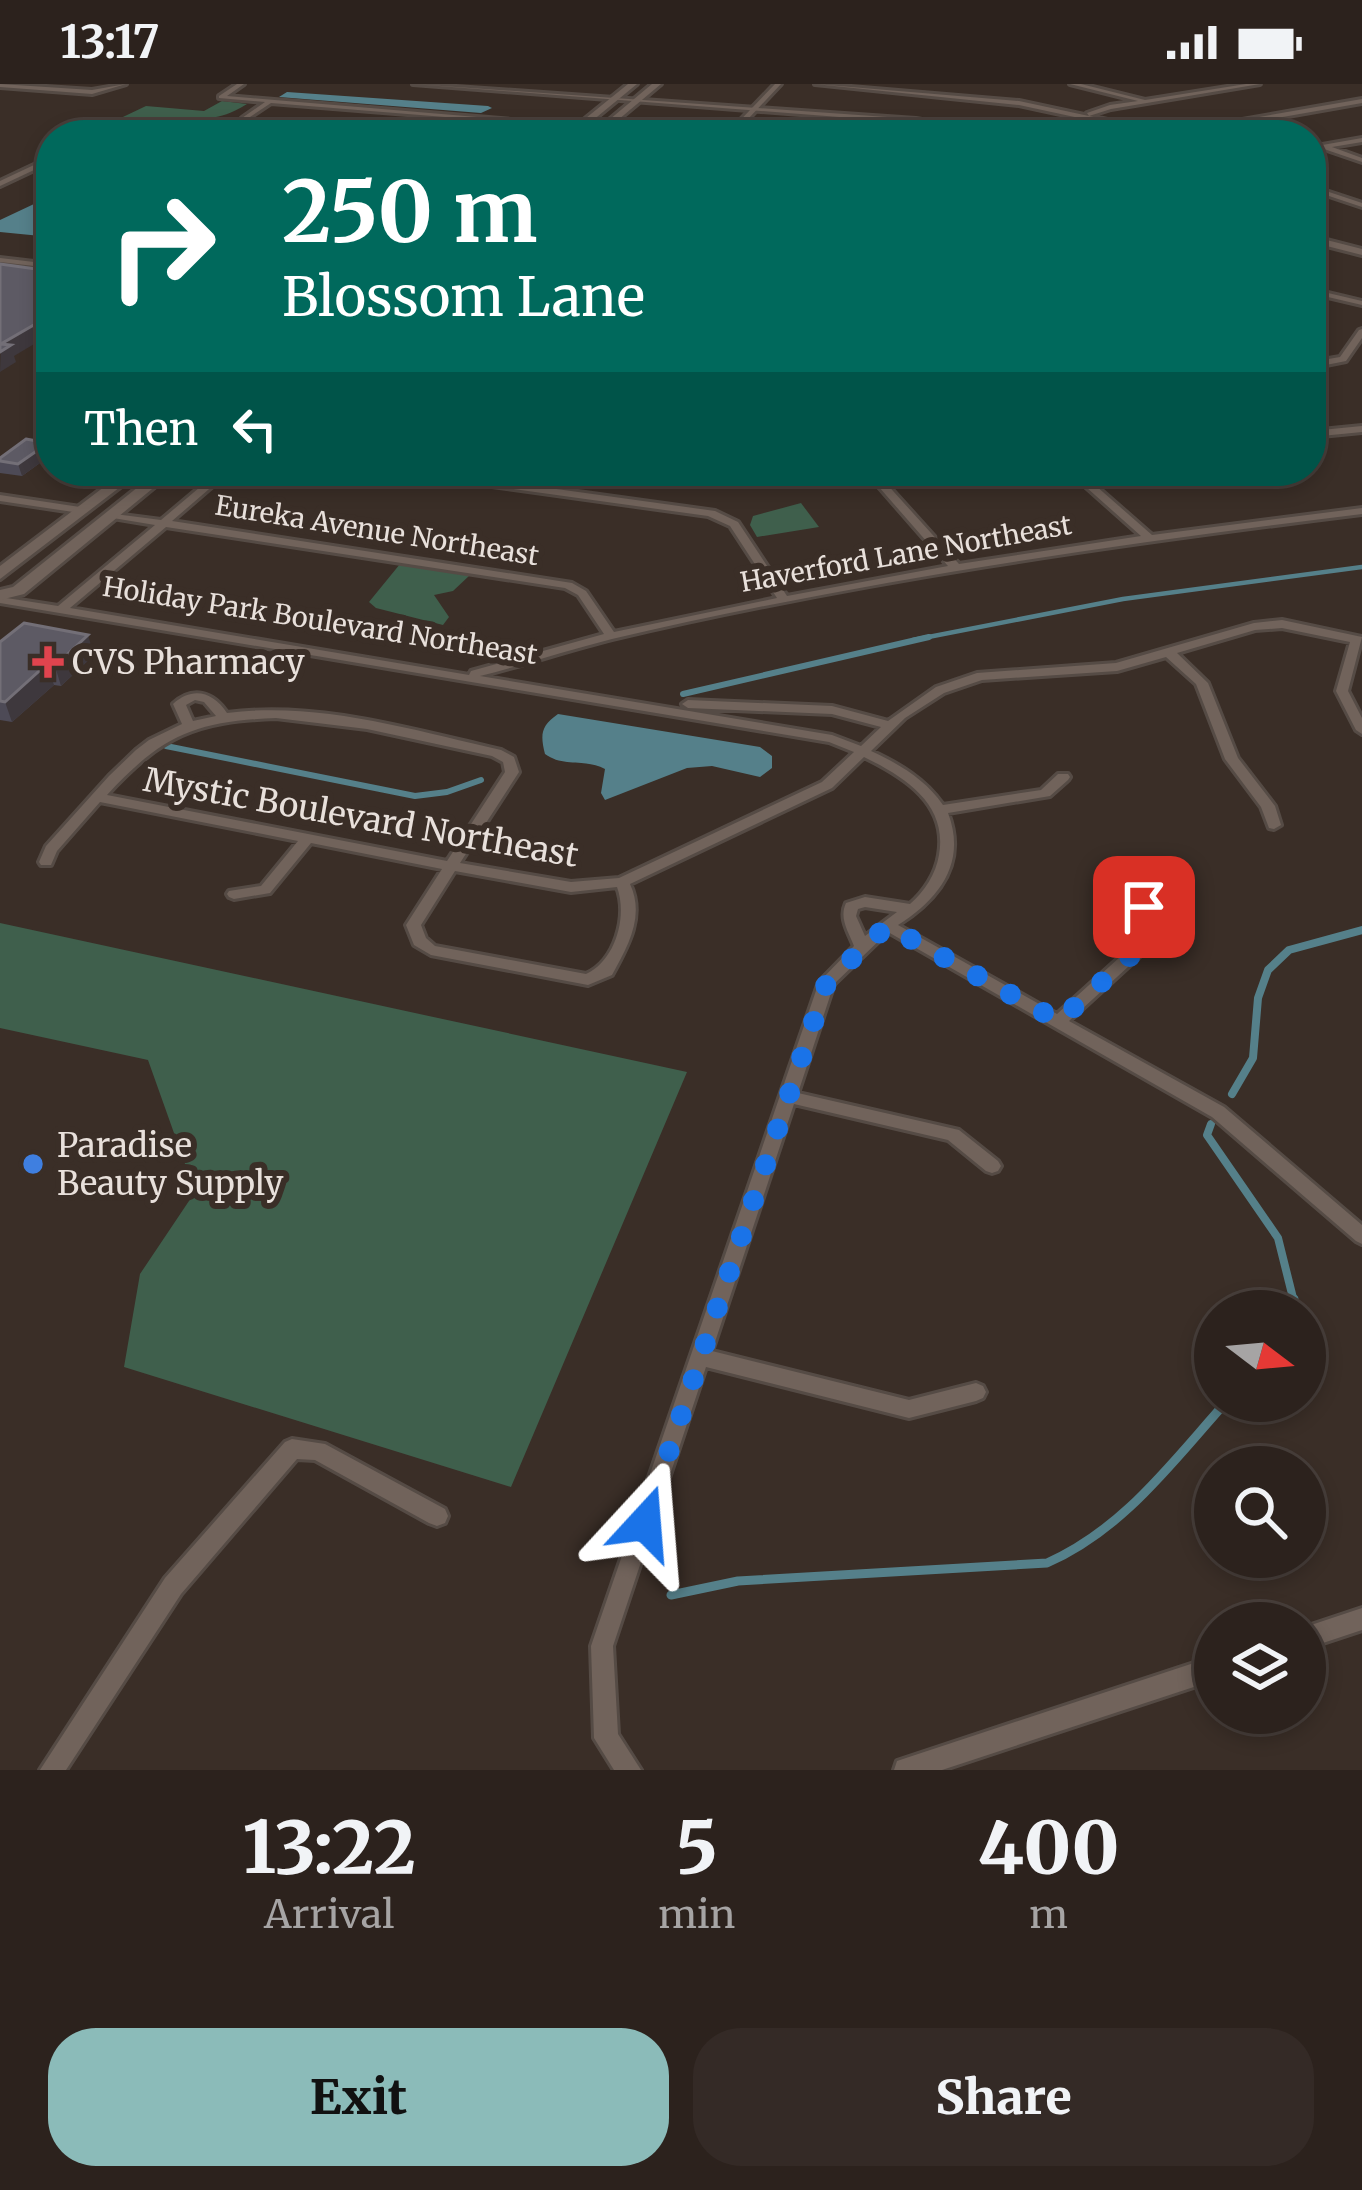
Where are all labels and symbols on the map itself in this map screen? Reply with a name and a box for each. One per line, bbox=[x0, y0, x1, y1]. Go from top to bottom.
street label: Eureka Avenue Northeast bbox=[213, 488, 542, 572]
street label: Haverford Lane Northeast bbox=[737, 507, 1075, 599]
street label: Holiday Park Boulevard Northeast bbox=[100, 569, 540, 671]
place label: CVS Pharmacy bbox=[72, 642, 306, 683]
marker: CVS Pharmacy bbox=[35, 649, 61, 675]
street label: Mystic Boulevard Northeast bbox=[140, 759, 582, 876]
pin bbox=[1093, 856, 1195, 958]
place label: Paradise Beauty Supply bbox=[57, 1125, 284, 1204]
marker: Paradise Beauty Supply bbox=[20, 1151, 46, 1177]
north arrow bbox=[1194, 1290, 1326, 1422]
position arrow bbox=[582, 1460, 708, 1586]

